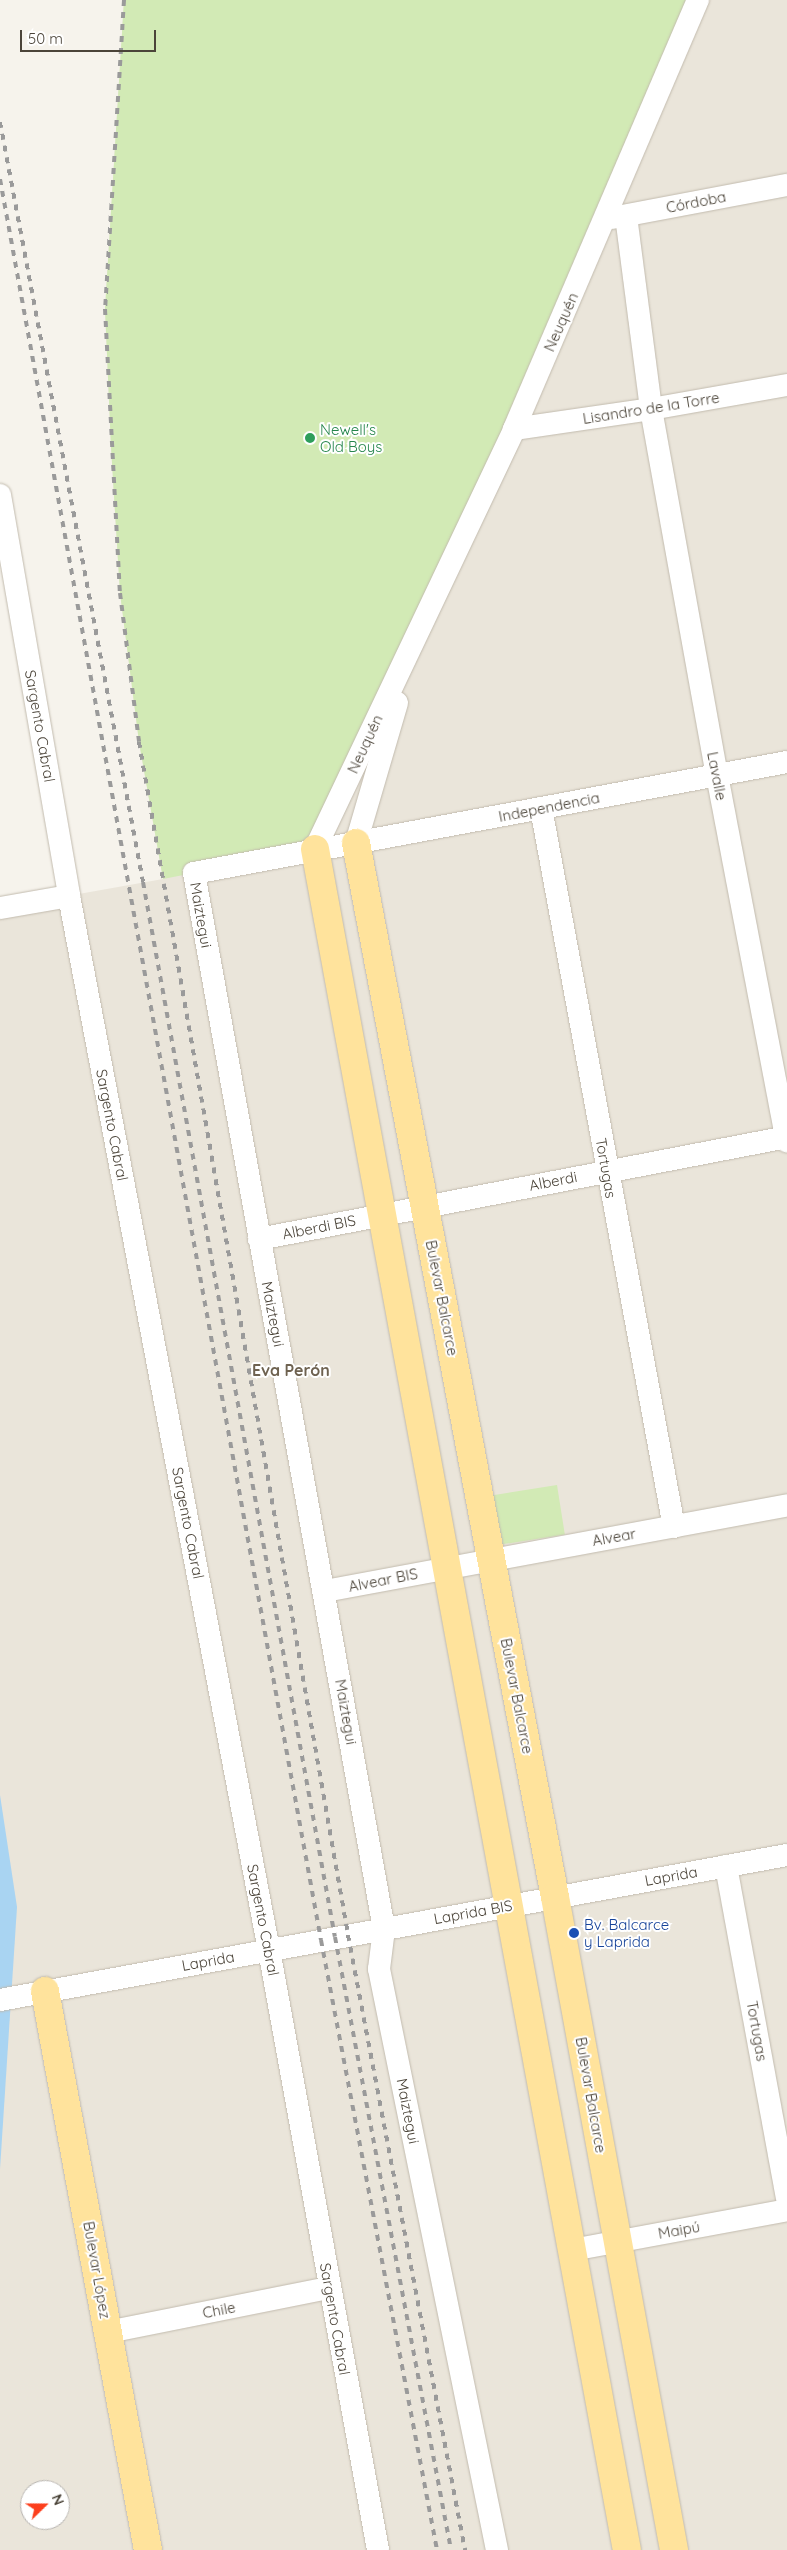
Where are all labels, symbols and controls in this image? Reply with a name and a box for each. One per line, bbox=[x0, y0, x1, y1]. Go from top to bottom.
scale bar bbox=[22, 20, 159, 52]
text: 50 m bbox=[28, 29, 63, 48]
street label: Córdoba bbox=[665, 187, 727, 217]
street label: Neuquén bbox=[540, 290, 582, 354]
street label: Lisandro de la Torre bbox=[581, 388, 721, 428]
place label: Newell's Old Boys bbox=[320, 420, 382, 455]
marker: Newell's Old Boys bbox=[304, 432, 316, 444]
street label: Sargento Cabral bbox=[21, 669, 59, 783]
street label: Neuquén bbox=[344, 712, 386, 776]
street label: Lavalle bbox=[703, 750, 731, 802]
street label: Independencia bbox=[497, 788, 601, 826]
street label: Maiztegui bbox=[186, 881, 216, 949]
street label: Sargento Cabral bbox=[92, 1068, 132, 1182]
street label: Tortugas bbox=[592, 1136, 620, 1200]
street label: Alberdi bbox=[527, 1168, 579, 1194]
street label: Alberdi BIS bbox=[281, 1211, 357, 1243]
street label: Bulevar Balcarce bbox=[422, 1239, 462, 1357]
street label: Maiztegui bbox=[258, 1280, 288, 1348]
district label: Eva Perón bbox=[252, 1360, 330, 1380]
street label: Sargento Cabral bbox=[168, 1466, 208, 1580]
street label: Alvear bbox=[591, 1524, 637, 1550]
street label: Alvear BIS bbox=[347, 1564, 419, 1596]
street label: Bulevar Balcarce bbox=[497, 1637, 537, 1755]
street label: Maiztegui bbox=[331, 1678, 361, 1746]
street label: Sargento Cabral bbox=[243, 1863, 283, 1977]
street label: Laprida bbox=[643, 1863, 699, 1889]
street label: Laprida BIS bbox=[432, 1896, 514, 1928]
place label: Bv. Balcarce y Laprida bbox=[584, 1915, 669, 1950]
marker: Bv. Balcarce y Laprida bbox=[568, 1927, 580, 1939]
street label: Laprida bbox=[180, 1948, 236, 1974]
street label: Tortugas bbox=[743, 1999, 771, 2063]
street label: Bulevar Balcarce bbox=[572, 2036, 610, 2154]
street label: Maiztegui bbox=[393, 2077, 423, 2145]
street label: Maipú bbox=[657, 2217, 701, 2243]
street label: Bulevar López bbox=[80, 2220, 114, 2320]
street label: Sargento Cabral bbox=[316, 2262, 354, 2376]
street label: Chile bbox=[201, 2298, 237, 2322]
north arrow bbox=[20, 2480, 70, 2530]
text: N bbox=[48, 2492, 68, 2508]

